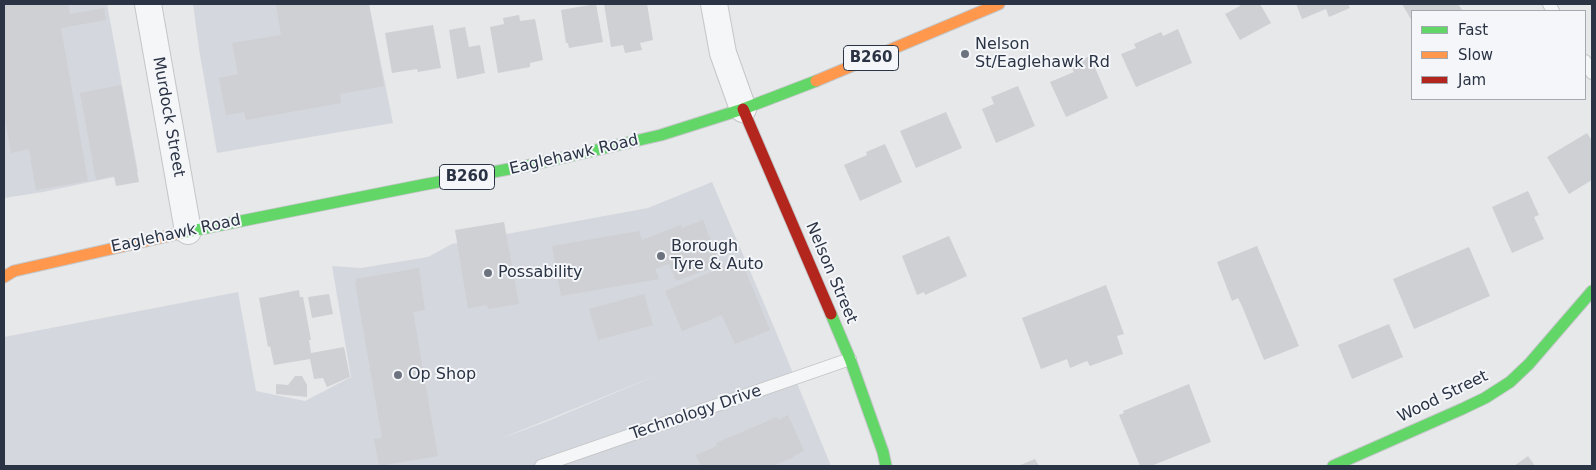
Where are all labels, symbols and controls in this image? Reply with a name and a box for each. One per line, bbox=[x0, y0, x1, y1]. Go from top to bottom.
legend bbox=[1411, 10, 1586, 100]
text: Fast bbox=[1458, 21, 1488, 39]
place label: Nelson St/Eaglehawk Rd bbox=[975, 35, 1110, 73]
road number: B260 bbox=[844, 46, 898, 70]
text: Slow bbox=[1458, 46, 1493, 64]
marker: Nelson St/Eaglehawk Rd bbox=[959, 48, 971, 60]
street label: Murdock Street bbox=[148, 55, 188, 179]
text: Jam bbox=[1458, 71, 1486, 89]
street label: Eaglehawk Road bbox=[508, 131, 640, 179]
road number: B260 bbox=[440, 164, 494, 190]
street label: Eaglehawk Road bbox=[109, 211, 243, 257]
street label: Nelson Street bbox=[801, 219, 861, 327]
place label: Borough Tyre & Auto bbox=[671, 237, 764, 275]
marker: Borough Tyre & Auto bbox=[655, 250, 667, 262]
place label: Possability bbox=[498, 263, 583, 283]
marker: Possability bbox=[482, 267, 494, 279]
place label: Op Shop bbox=[408, 365, 476, 385]
street label: Wood Street bbox=[1395, 367, 1491, 427]
marker: Op Shop bbox=[392, 369, 404, 381]
street label: Technology Drive bbox=[628, 382, 764, 444]

